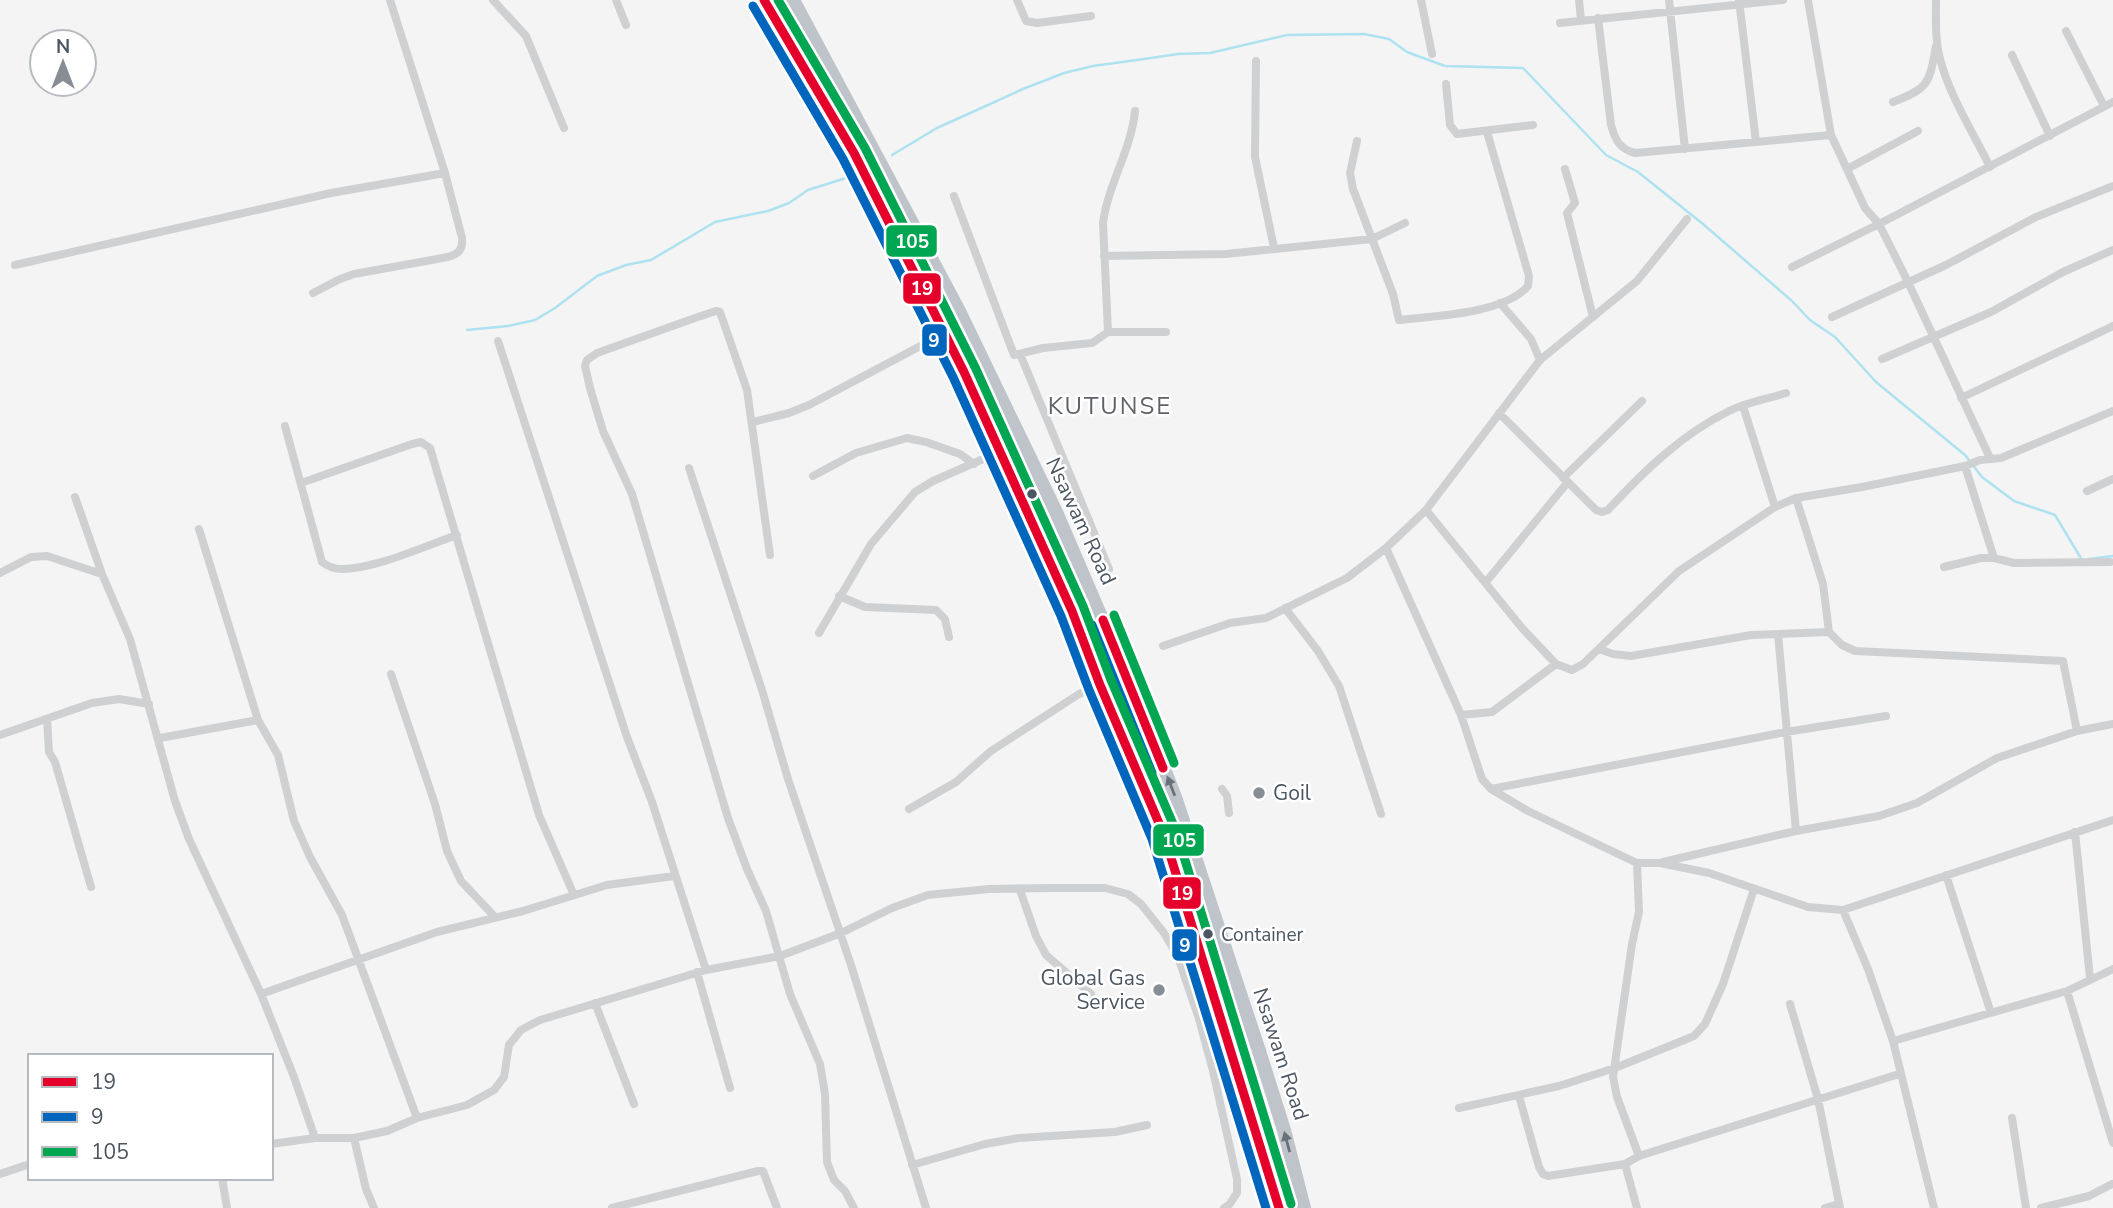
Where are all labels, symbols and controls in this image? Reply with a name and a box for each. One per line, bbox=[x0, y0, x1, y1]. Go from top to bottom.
north arrow bbox=[28, 28, 98, 98]
text: N bbox=[56, 34, 70, 60]
line badge: 105 bbox=[885, 224, 938, 258]
text: 105 bbox=[895, 229, 929, 255]
line badge: 19 bbox=[902, 272, 942, 305]
text: 19 bbox=[911, 276, 933, 302]
line badge: 9 bbox=[921, 323, 948, 357]
text: 9 bbox=[928, 328, 940, 354]
district label: KUTUNSE bbox=[1048, 390, 1172, 422]
street label: Nsawam Road bbox=[1039, 453, 1123, 589]
unlabelled marker bbox=[1025, 487, 1039, 501]
one-way arrow bbox=[1165, 776, 1176, 797]
place label: Goil bbox=[1273, 779, 1312, 807]
marker: Goil bbox=[1251, 785, 1267, 801]
line badge: 105 bbox=[1152, 823, 1205, 857]
text: 105 bbox=[1162, 828, 1196, 854]
line badge: 19 bbox=[1162, 876, 1202, 910]
text: 19 bbox=[1171, 881, 1193, 907]
place label: Container bbox=[1221, 922, 1304, 948]
marker: Container bbox=[1201, 927, 1215, 941]
line badge: 9 bbox=[1171, 928, 1198, 962]
text: 9 bbox=[1179, 933, 1191, 959]
place label: Global Gas Service bbox=[1041, 964, 1145, 1016]
marker: Global Gas Service bbox=[1151, 982, 1167, 998]
street label: Nsawam Road bbox=[1246, 984, 1316, 1124]
legend bbox=[28, 1054, 273, 1180]
text: 19 bbox=[91, 1068, 116, 1096]
text: 9 bbox=[91, 1103, 104, 1131]
one-way arrow bbox=[1281, 1131, 1292, 1153]
text: 105 bbox=[91, 1138, 129, 1166]

